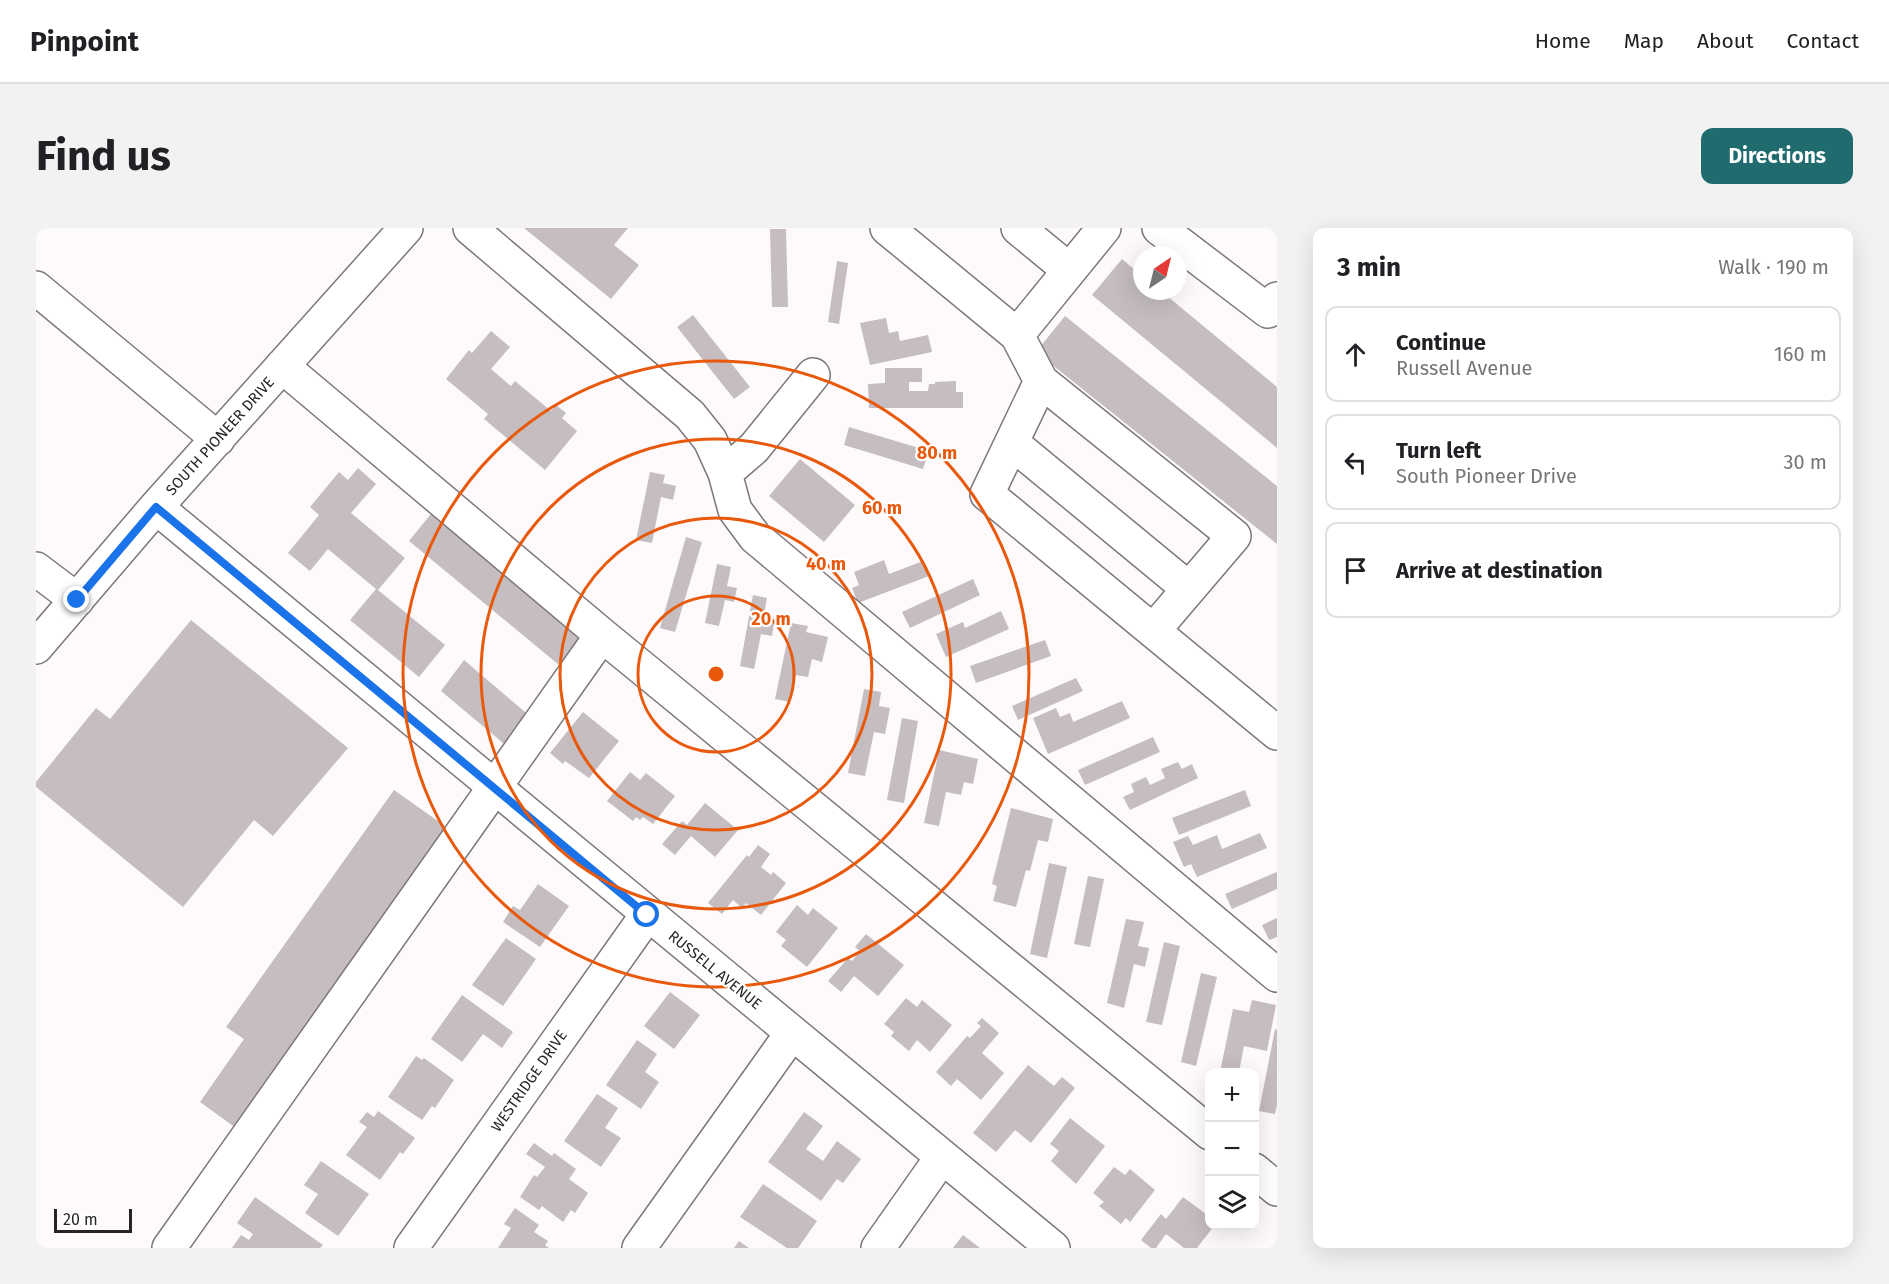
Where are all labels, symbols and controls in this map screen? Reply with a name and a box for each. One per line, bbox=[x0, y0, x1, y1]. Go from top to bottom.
text: Pinpoint bbox=[30, 25, 139, 58]
text: Home bbox=[1535, 28, 1591, 54]
text: Map bbox=[1624, 28, 1664, 54]
text: About bbox=[1697, 28, 1754, 54]
text: Contact bbox=[1787, 28, 1859, 54]
button: Directions bbox=[1701, 128, 1853, 184]
text: Find us bbox=[36, 131, 171, 181]
north arrow bbox=[1133, 246, 1187, 300]
text: 3 min bbox=[1337, 252, 1401, 283]
text: Walk · 190 m bbox=[1718, 255, 1829, 279]
text: Continue bbox=[1396, 329, 1486, 356]
icon: ahead bbox=[1339, 338, 1372, 371]
text: 160 m bbox=[1774, 342, 1827, 366]
text: Russell Avenue bbox=[1396, 356, 1533, 380]
street label: SOUTH PIONEER DRIVE bbox=[162, 373, 278, 499]
text: Turn left bbox=[1396, 437, 1481, 464]
text: 80 m bbox=[917, 442, 957, 464]
icon: left bbox=[1339, 446, 1372, 479]
text: 30 m bbox=[1783, 450, 1827, 474]
text: South Pioneer Drive bbox=[1396, 464, 1577, 488]
text: 60 m bbox=[862, 497, 902, 519]
text: 40 m bbox=[806, 553, 846, 575]
icon: arrive bbox=[1339, 554, 1372, 587]
text: Arrive at destination bbox=[1396, 557, 1603, 584]
route end bbox=[63, 586, 89, 612]
text: 20 m bbox=[751, 608, 791, 630]
centre of rings bbox=[706, 664, 726, 684]
route start bbox=[633, 901, 659, 927]
street label: RUSSELL AVENUE bbox=[665, 927, 765, 1013]
street label: WESTRIDGE DRIVE bbox=[487, 1027, 571, 1135]
map controls bbox=[1205, 1068, 1259, 1230]
button: + bbox=[1205, 1068, 1259, 1122]
button: − bbox=[1205, 1122, 1259, 1176]
button: layers bbox=[1205, 1176, 1259, 1230]
scale bar bbox=[54, 1206, 132, 1234]
text: 20 m bbox=[63, 1210, 98, 1229]

